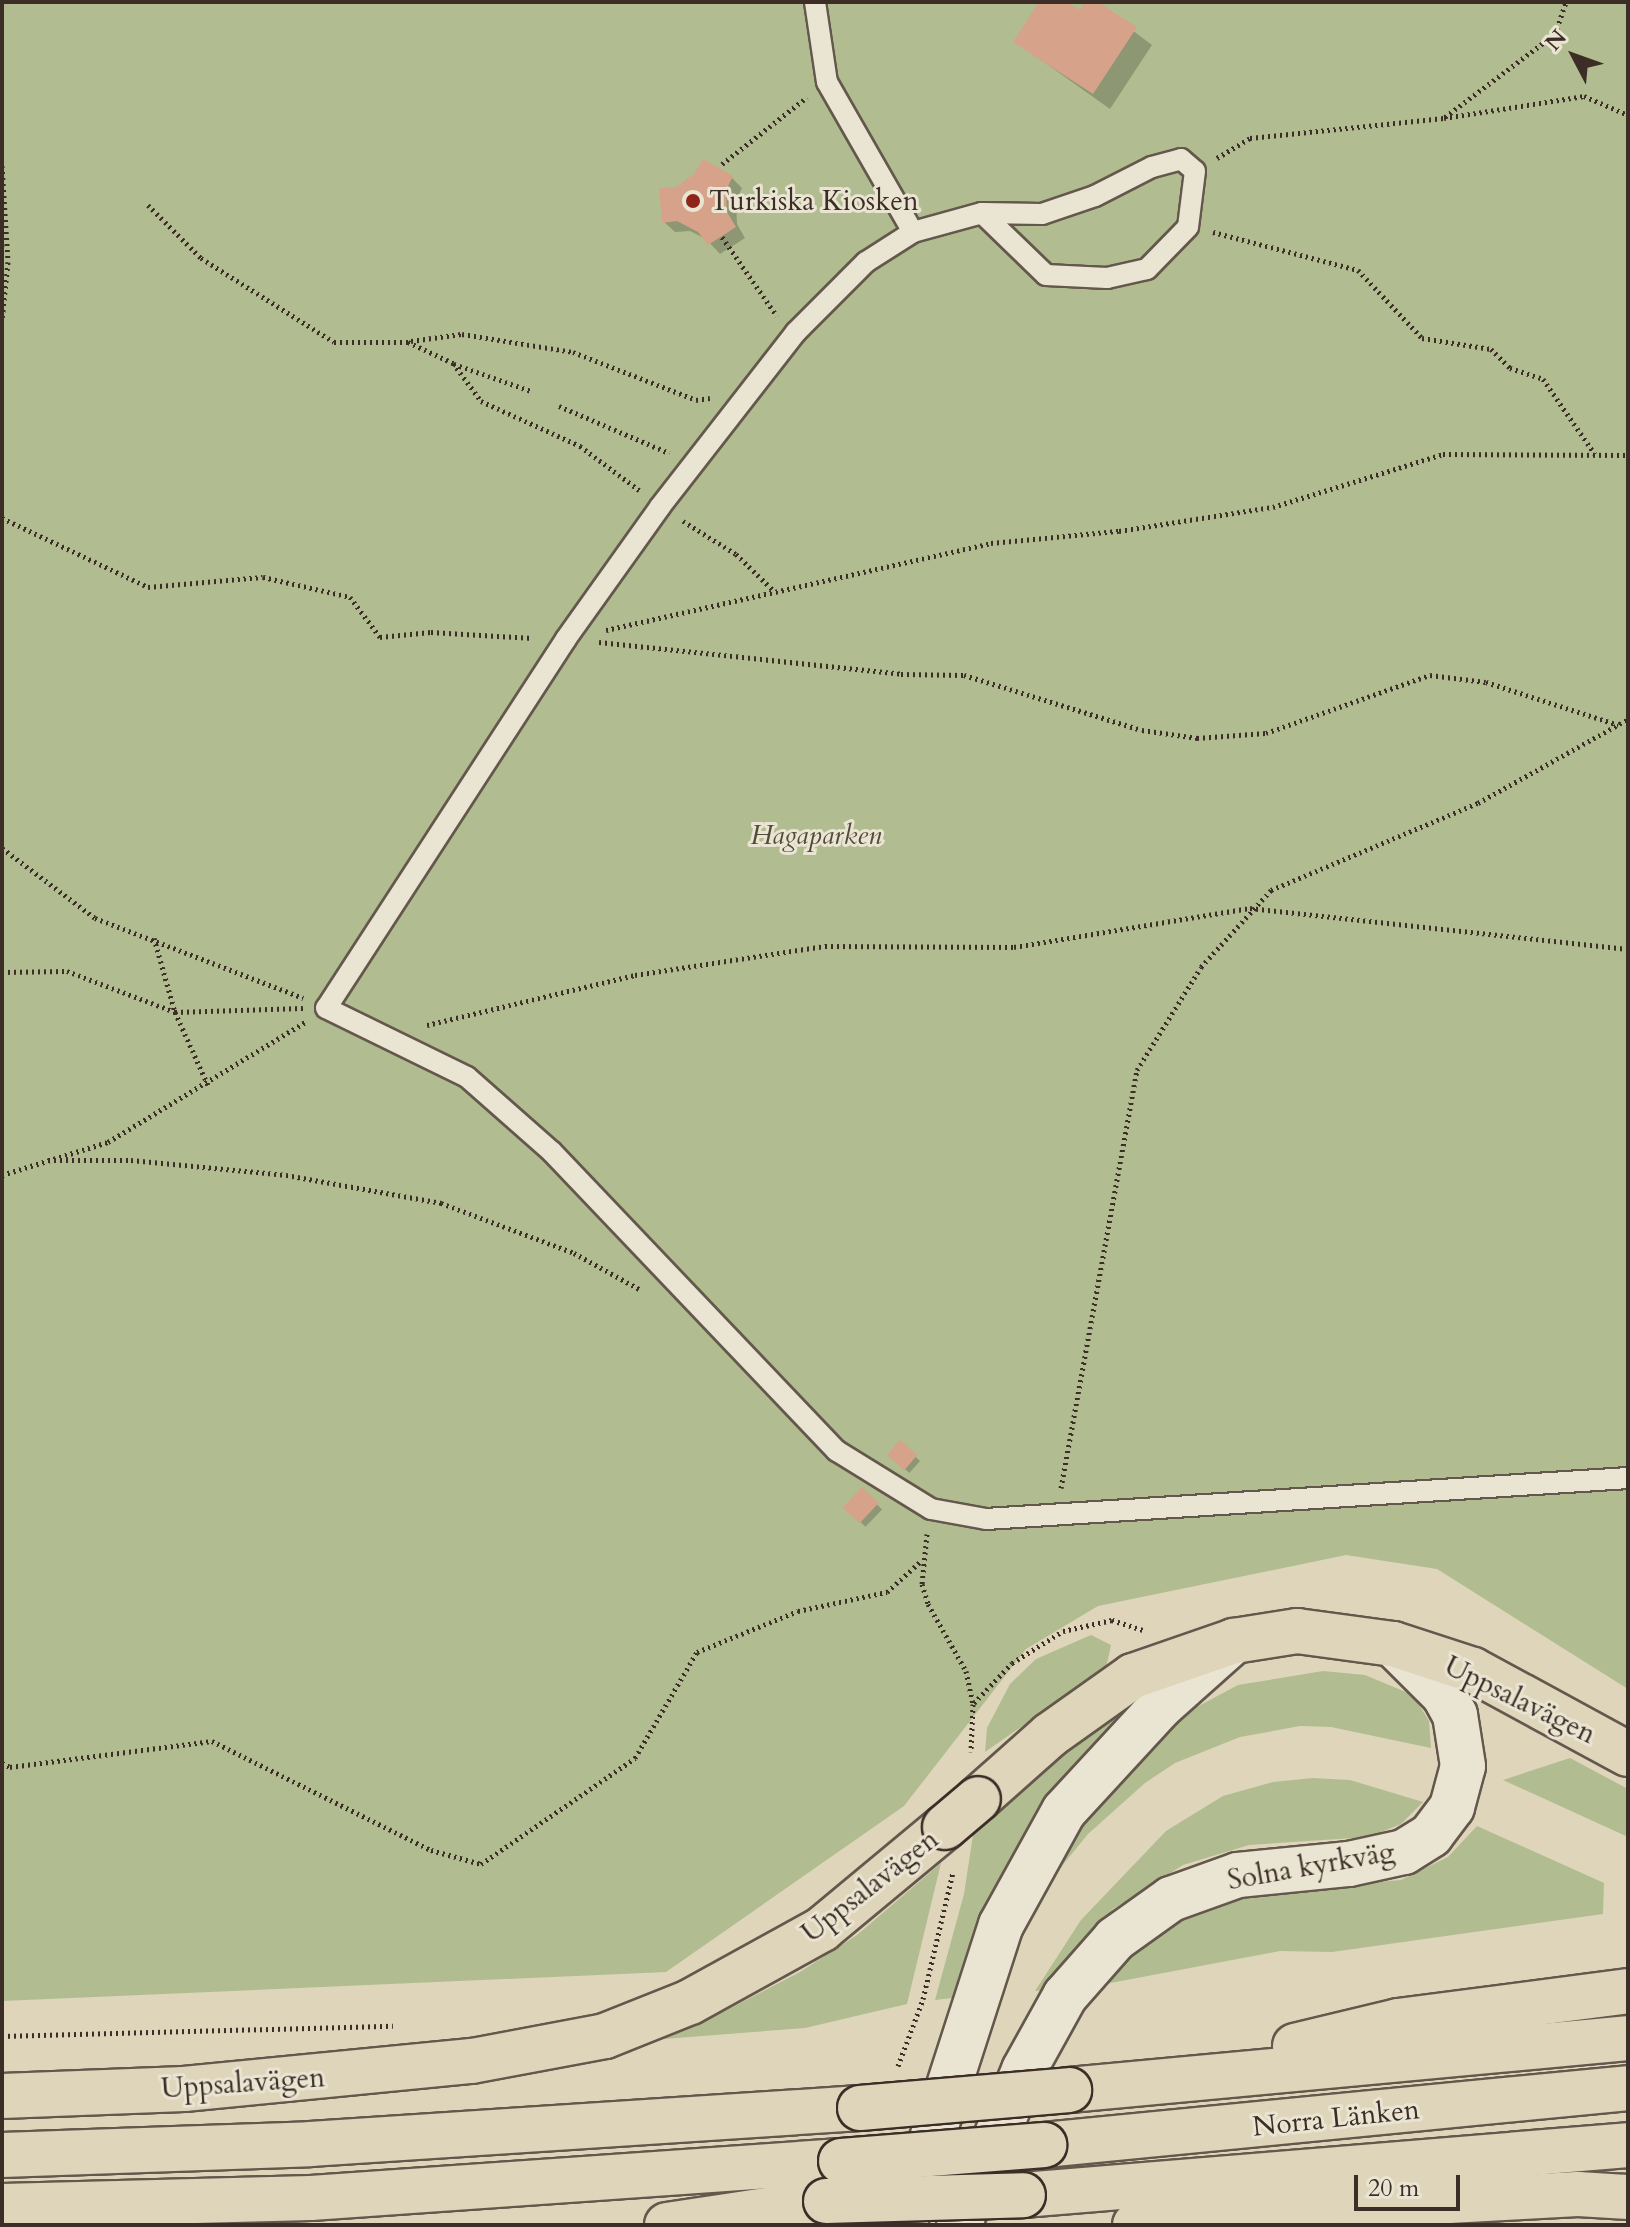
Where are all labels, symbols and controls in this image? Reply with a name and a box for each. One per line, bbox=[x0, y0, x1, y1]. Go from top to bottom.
north arrow bbox=[1534, 16, 1614, 96]
text: N bbox=[1538, 23, 1573, 57]
place label: Turkiska Kiosken bbox=[709, 184, 919, 218]
marker: Turkiska Kiosken bbox=[684, 192, 702, 210]
park label: Hagaparken bbox=[750, 818, 882, 852]
street label: Uppsalavägen bbox=[1439, 1649, 1601, 1751]
street label: Uppsalavägen bbox=[795, 1822, 945, 1950]
street label: Solna kyrkväg bbox=[1225, 1835, 1397, 1897]
street label: Uppsalavägen bbox=[160, 2061, 326, 2105]
street label: Norra Länken bbox=[1251, 2093, 1421, 2143]
scale bar bbox=[1358, 2159, 1464, 2209]
text: 20 m bbox=[1368, 2172, 1419, 2205]

